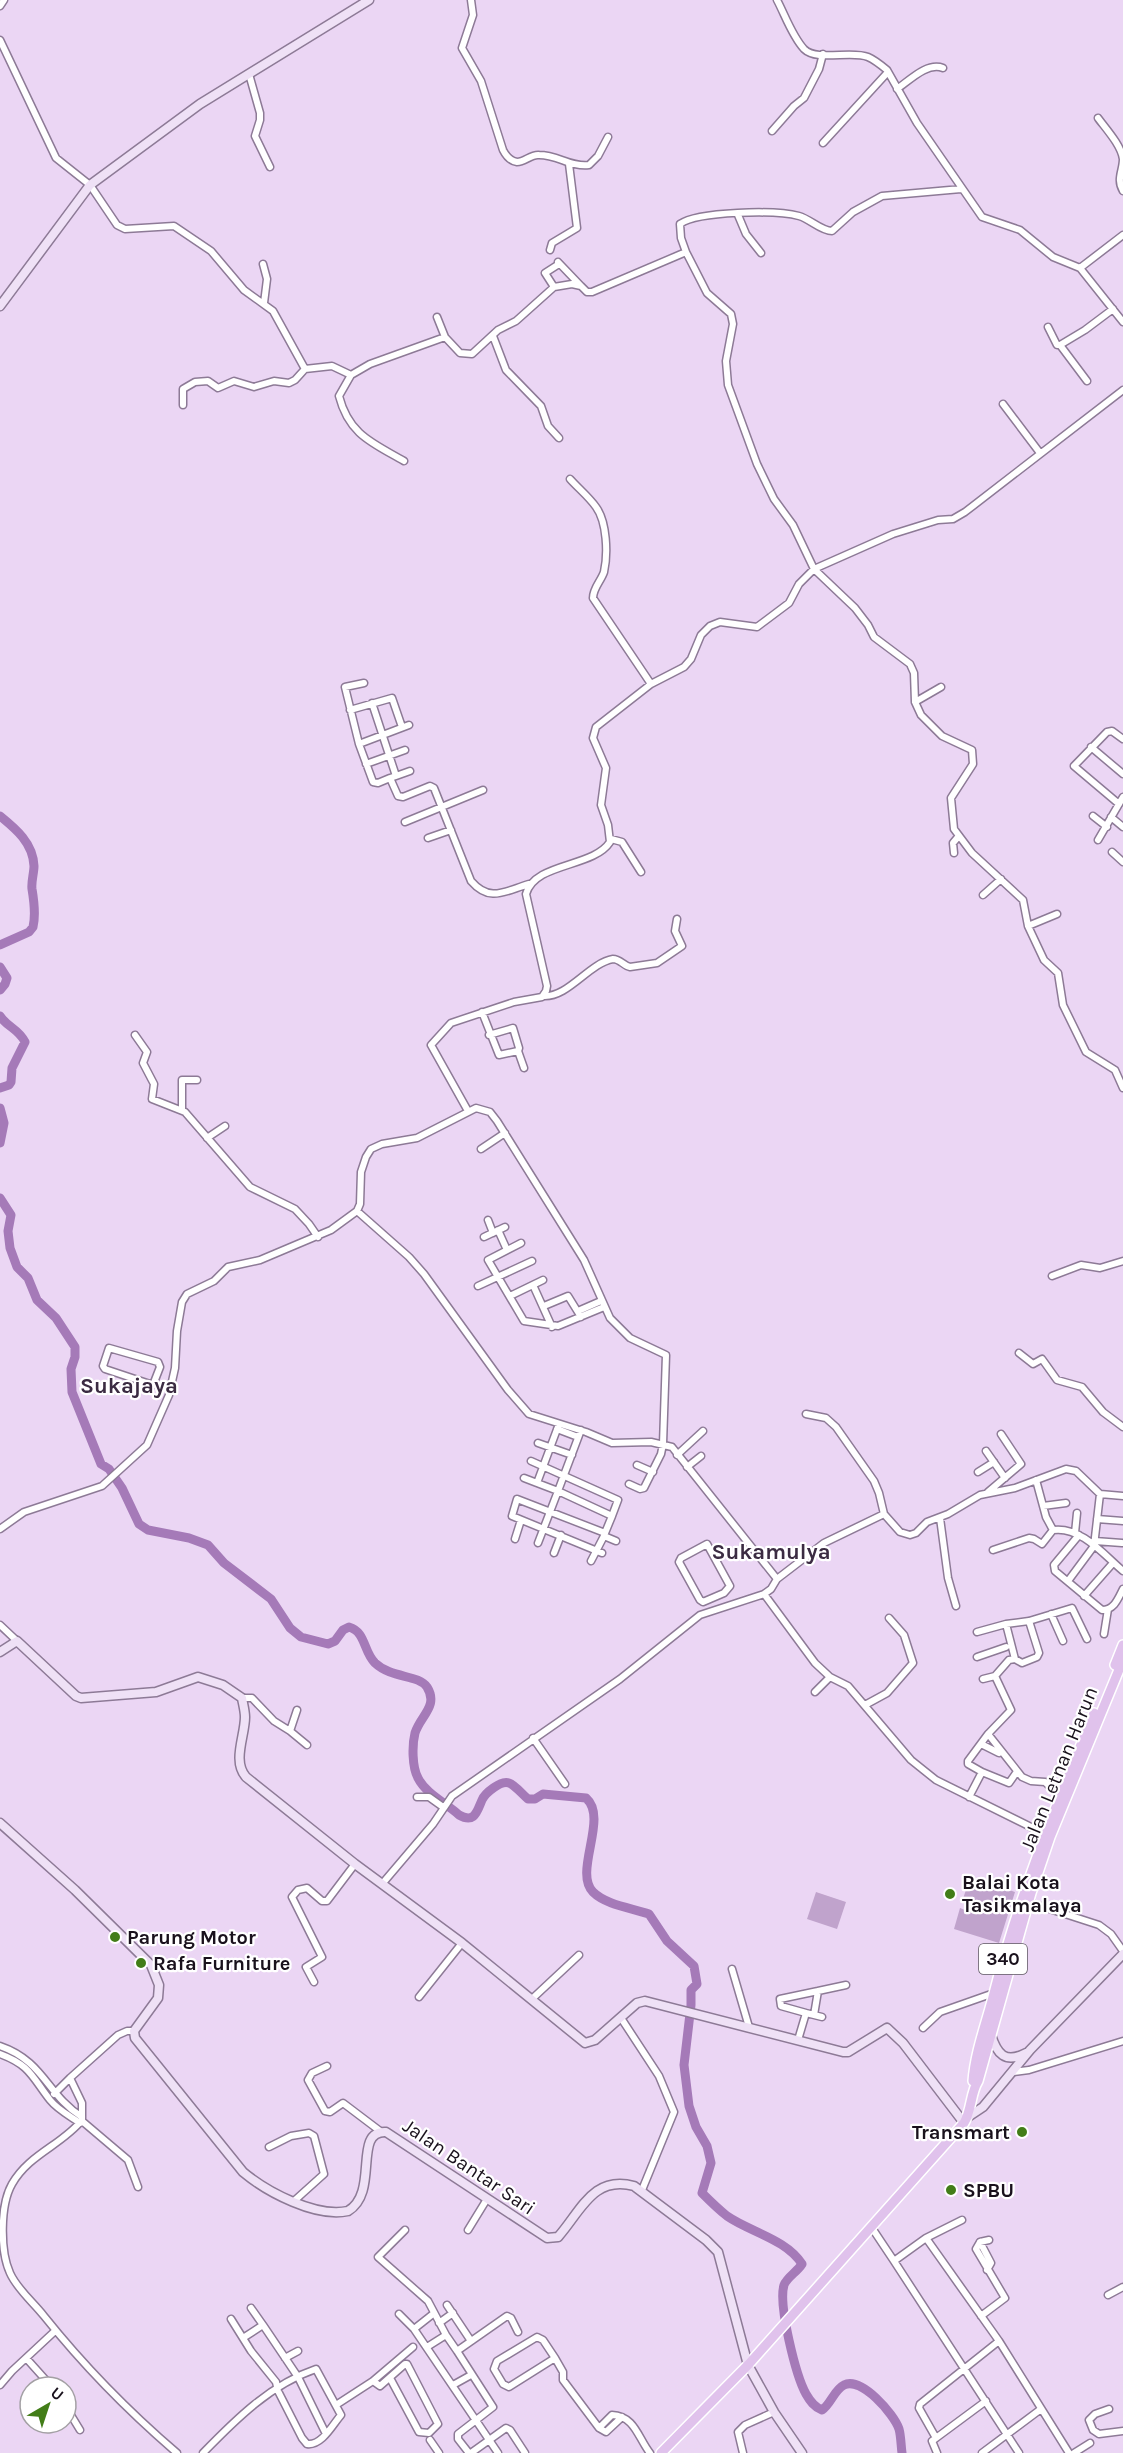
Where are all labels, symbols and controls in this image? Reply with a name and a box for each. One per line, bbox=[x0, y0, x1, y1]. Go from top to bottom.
district label: Sukajaya bbox=[80, 1373, 178, 1399]
district label: Sukamulya bbox=[711, 1539, 831, 1565]
street label: Jalan Letnan Harun bbox=[1015, 1683, 1103, 1855]
place label: Balai Kota Tasikmalaya bbox=[962, 1871, 1082, 1917]
marker: Balai Kota Tasikmalaya bbox=[943, 1887, 957, 1901]
place label: Parung Motor bbox=[127, 1926, 256, 1949]
marker: Parung Motor bbox=[108, 1930, 122, 1944]
road number: 340 bbox=[979, 1944, 1027, 1974]
place label: Rafa Furniture bbox=[153, 1952, 290, 1975]
marker: Rafa Furniture bbox=[134, 1956, 148, 1970]
street label: Jalan Bantar Sari bbox=[398, 2114, 540, 2220]
place label: Transmart bbox=[912, 2121, 1010, 2144]
marker: Transmart bbox=[1015, 2125, 1029, 2139]
place label: SPBU bbox=[963, 2179, 1014, 2202]
marker: SPBU bbox=[944, 2183, 958, 2197]
north arrow bbox=[18, 2375, 78, 2435]
text: U bbox=[47, 2383, 67, 2405]

